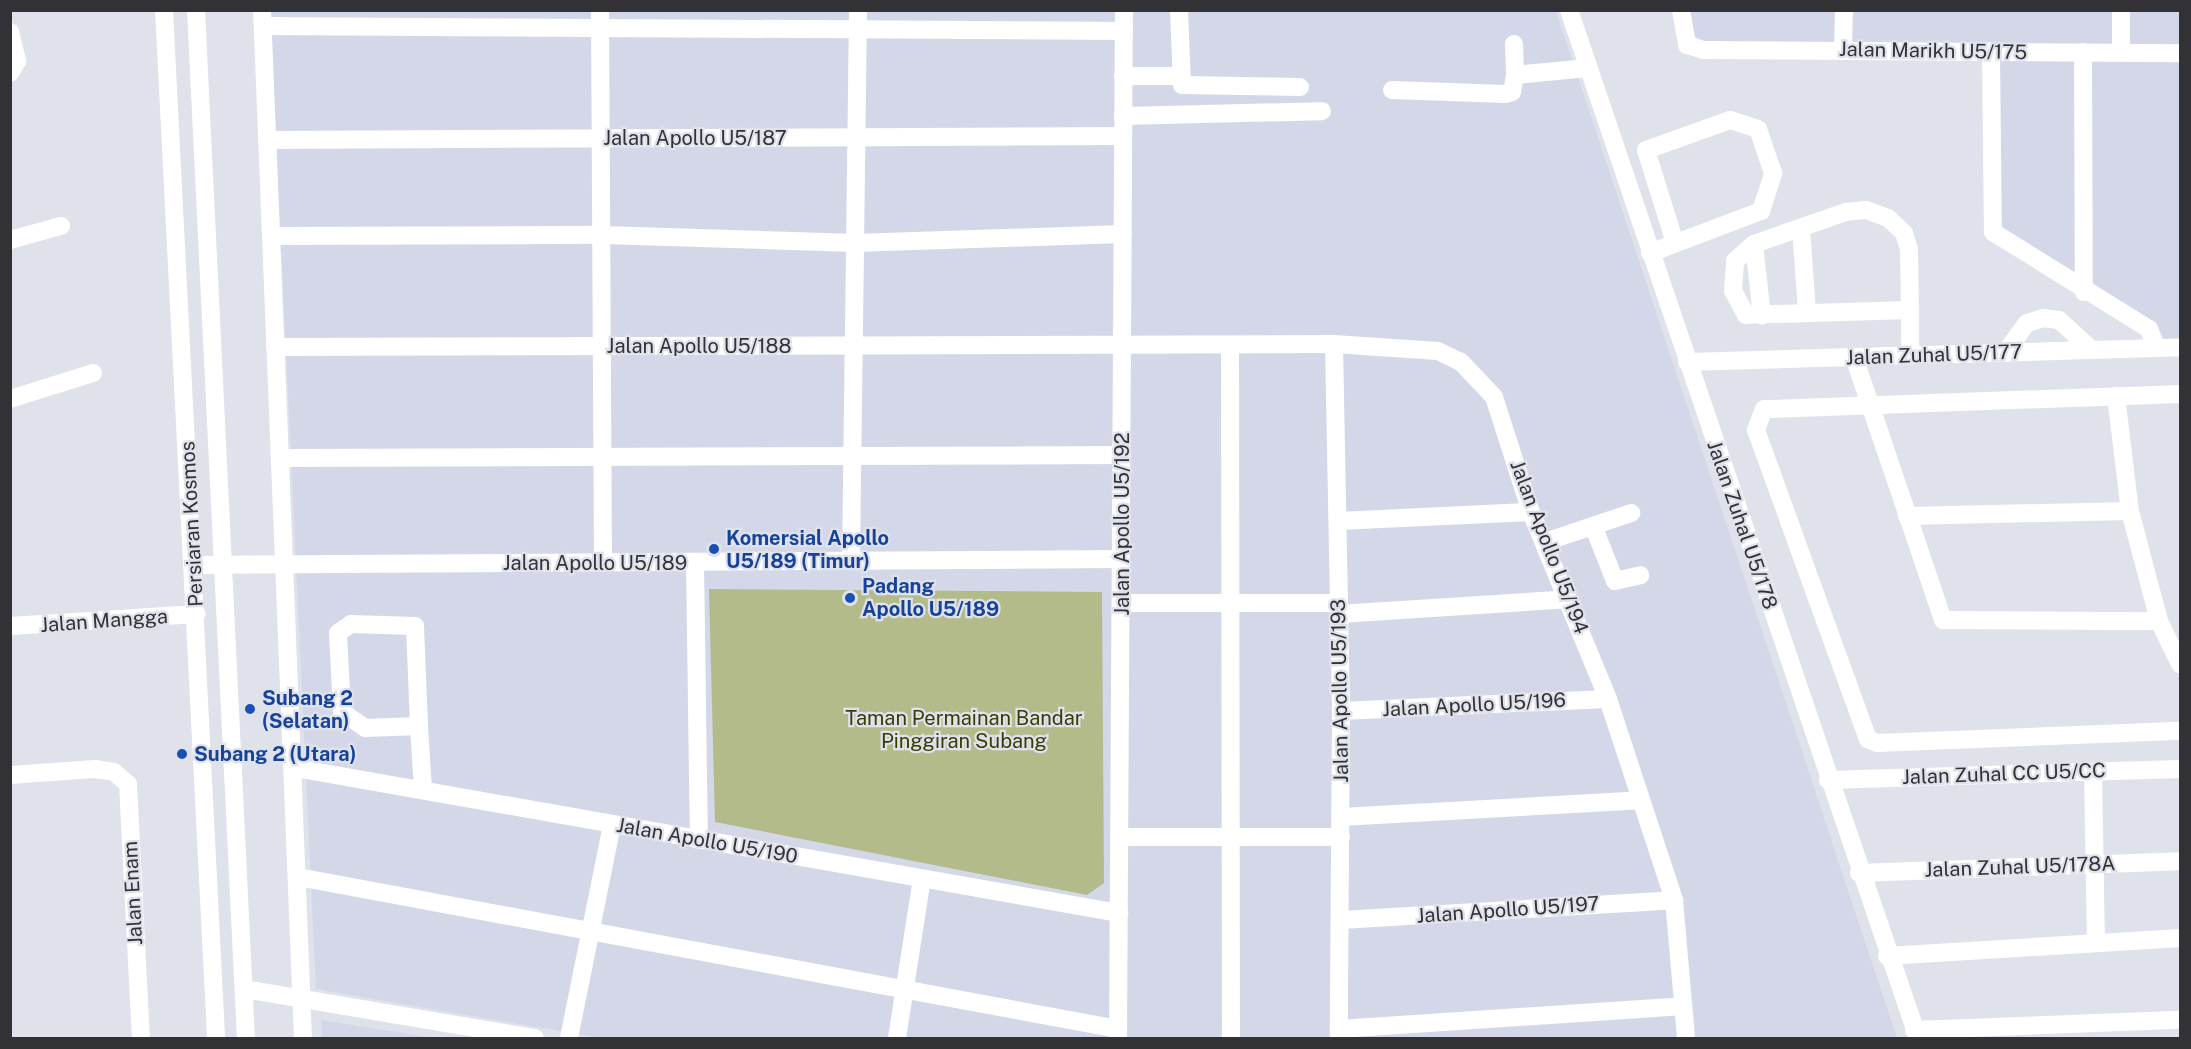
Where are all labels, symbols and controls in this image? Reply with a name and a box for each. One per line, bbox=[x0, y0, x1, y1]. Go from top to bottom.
street label: Jalan Marikh U5/175 bbox=[1839, 37, 2027, 65]
street label: Jalan Apollo U5/187 bbox=[603, 126, 787, 150]
street label: Jalan Apollo U5/188 bbox=[607, 334, 791, 358]
street label: Jalan Zuhal U5/177 bbox=[1845, 340, 2023, 370]
street label: Jalan Apollo U5/192 bbox=[1110, 432, 1134, 616]
street label: Jalan Zuhal U5/178 bbox=[1702, 438, 1782, 612]
street label: Persiaran Kosmos bbox=[176, 441, 208, 607]
street label: Jalan Apollo U5/194 bbox=[1505, 457, 1593, 637]
place label: Komersial Apollo U5/189 (Timur) bbox=[726, 526, 889, 573]
marker: Komersial Apollo U5/189 (Timur) bbox=[707, 542, 721, 556]
street label: Jalan Apollo U5/189 bbox=[503, 551, 687, 575]
place label: Padang Apollo U5/189 bbox=[862, 574, 999, 621]
marker: Padang Apollo U5/189 bbox=[843, 591, 857, 605]
street label: Jalan Apollo U5/193 bbox=[1326, 599, 1354, 783]
street label: Jalan Mangga bbox=[39, 605, 169, 637]
place label: Subang 2 (Selatan) bbox=[262, 686, 353, 733]
street label: Jalan Apollo U5/196 bbox=[1382, 688, 1566, 722]
marker: Subang 2 (Selatan) bbox=[243, 702, 257, 716]
park label: Taman Permainan Bandar Pinggiran Subang bbox=[845, 707, 1083, 754]
place label: Subang 2 (Utara) bbox=[194, 742, 356, 766]
marker: Subang 2 (Utara) bbox=[175, 747, 189, 761]
street label: Jalan Zuhal CC U5/CC bbox=[1902, 758, 2106, 790]
street label: Jalan Apollo U5/190 bbox=[614, 813, 800, 869]
street label: Jalan Enam bbox=[118, 840, 148, 946]
street label: Jalan Zuhal U5/178A bbox=[1924, 852, 2116, 882]
street label: Jalan Apollo U5/197 bbox=[1416, 892, 1600, 928]

